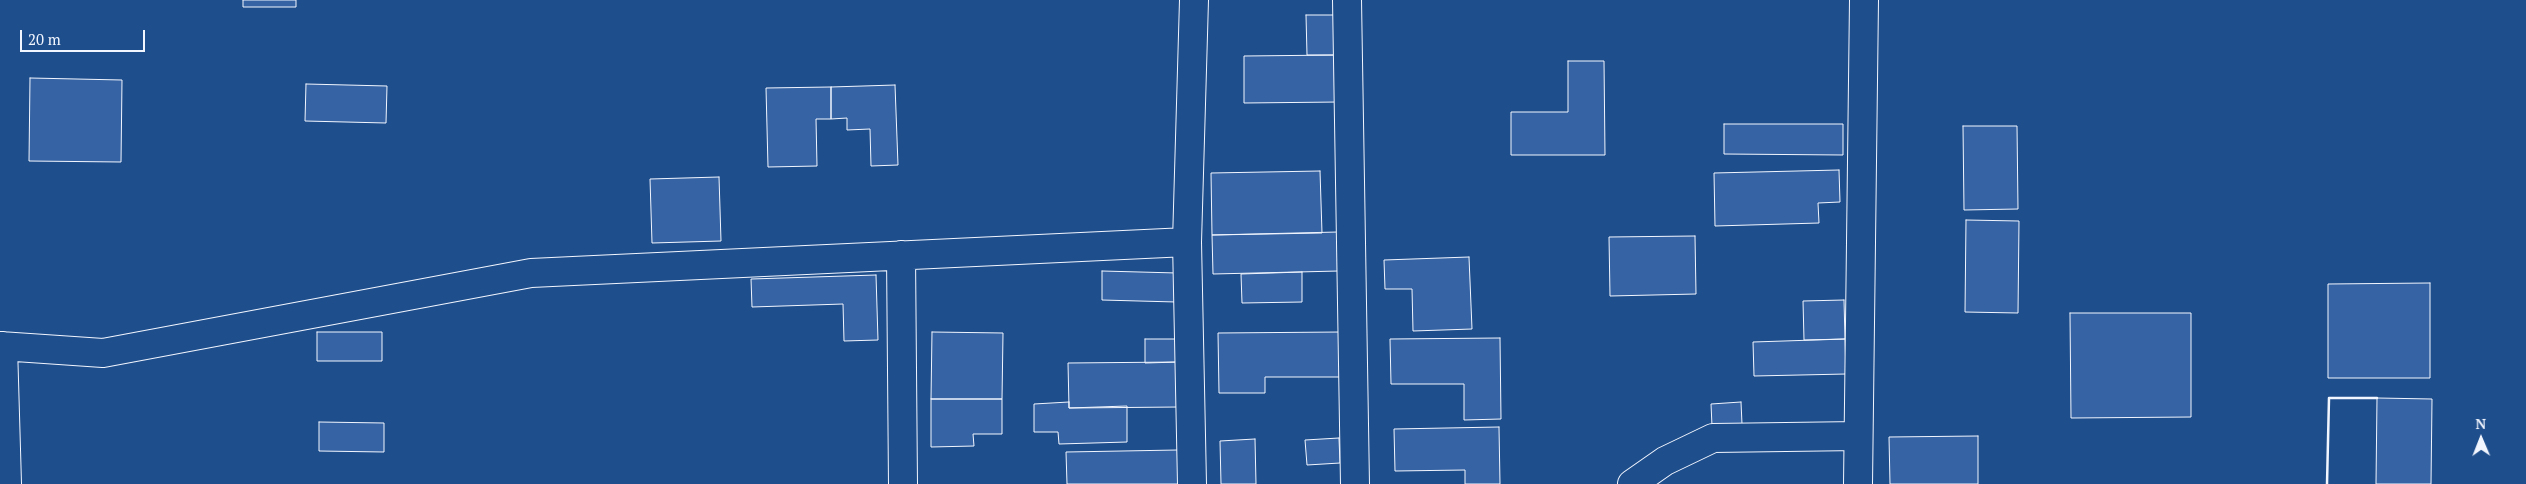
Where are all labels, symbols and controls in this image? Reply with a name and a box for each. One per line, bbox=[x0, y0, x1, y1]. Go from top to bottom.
scale bar bbox=[22, 20, 148, 52]
text: 20 m bbox=[28, 29, 61, 49]
north arrow bbox=[2456, 414, 2506, 464]
text: N bbox=[2475, 414, 2486, 433]

